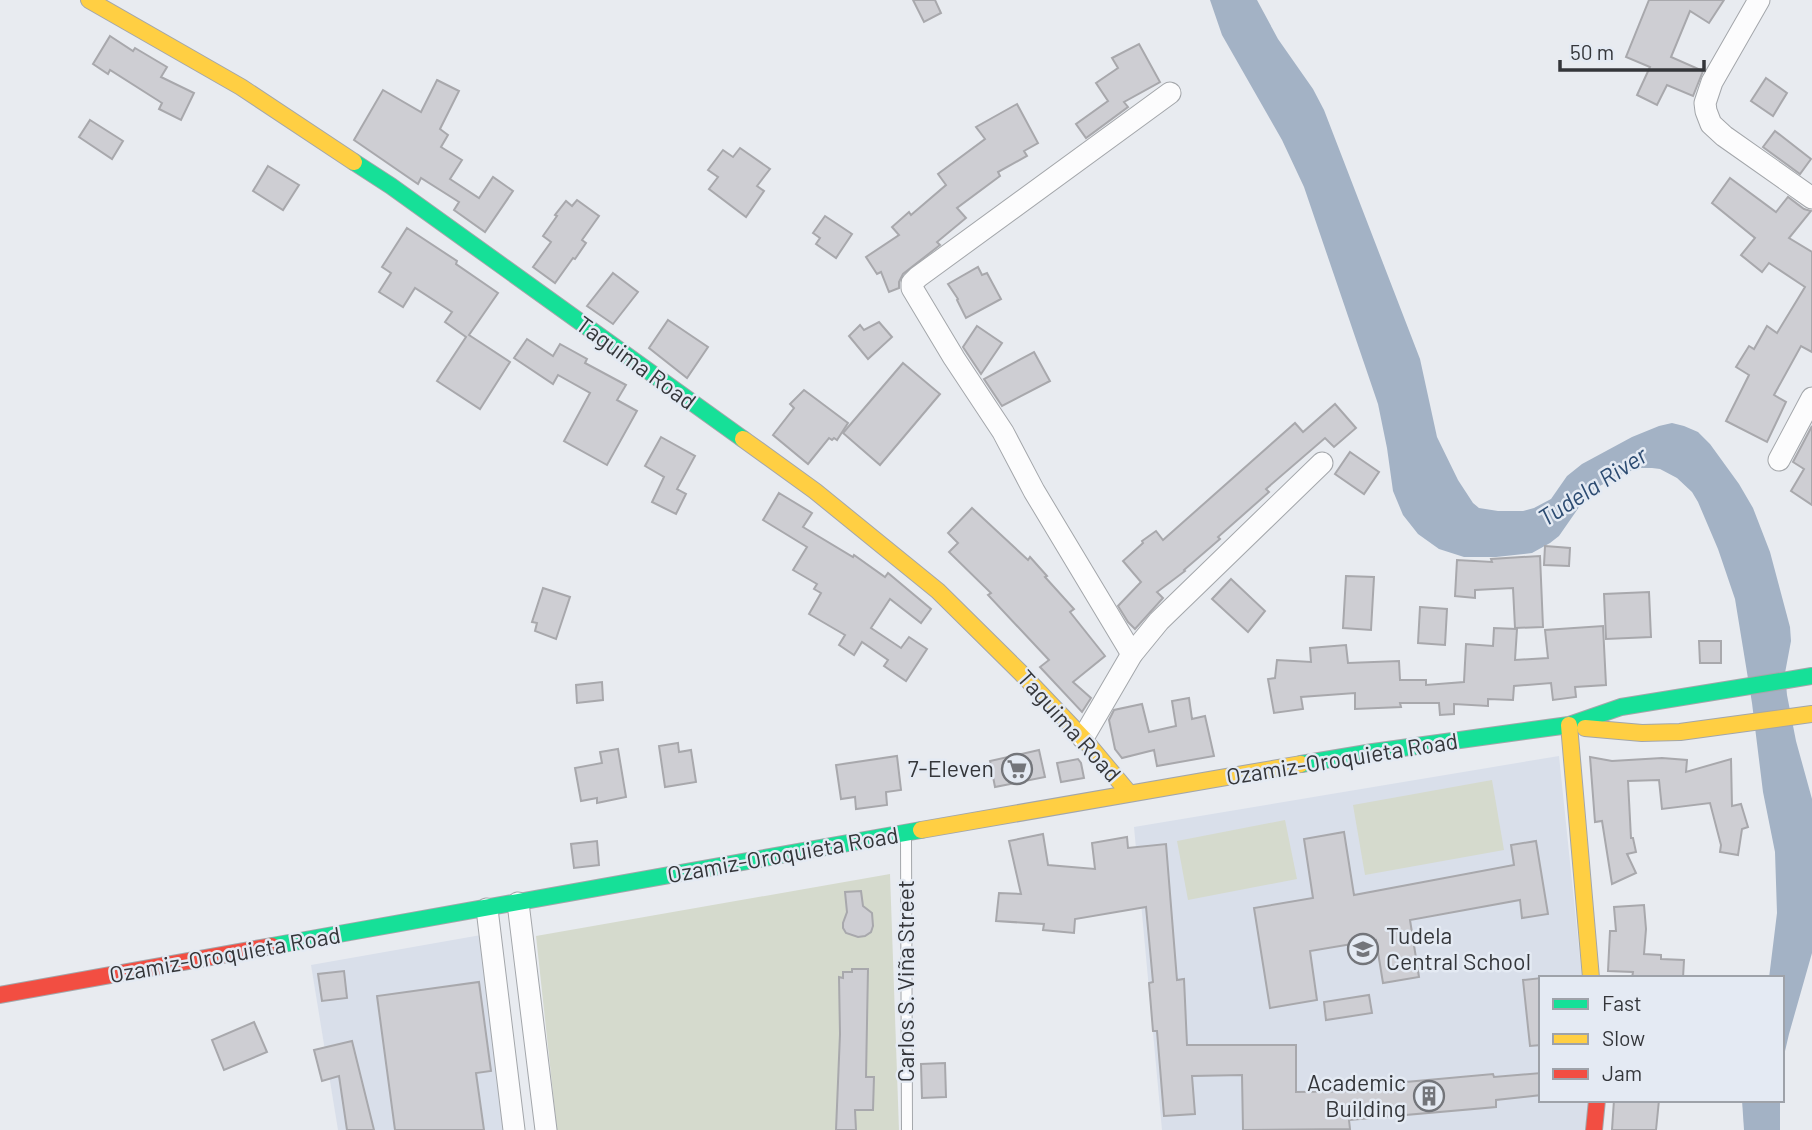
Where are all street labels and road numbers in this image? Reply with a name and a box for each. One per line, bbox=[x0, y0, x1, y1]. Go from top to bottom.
street label: Taguima Road bbox=[571, 309, 702, 415]
street label: Taguima Road bbox=[1012, 663, 1127, 787]
street label: Ozamiz-Oroquieta Road bbox=[1224, 726, 1460, 790]
street label: Ozamiz-Oroquieta Road bbox=[665, 820, 901, 888]
street label: Carlos S. Viña Street bbox=[891, 880, 919, 1082]
street label: Ozamiz-Oroquieta Road bbox=[107, 920, 343, 988]

